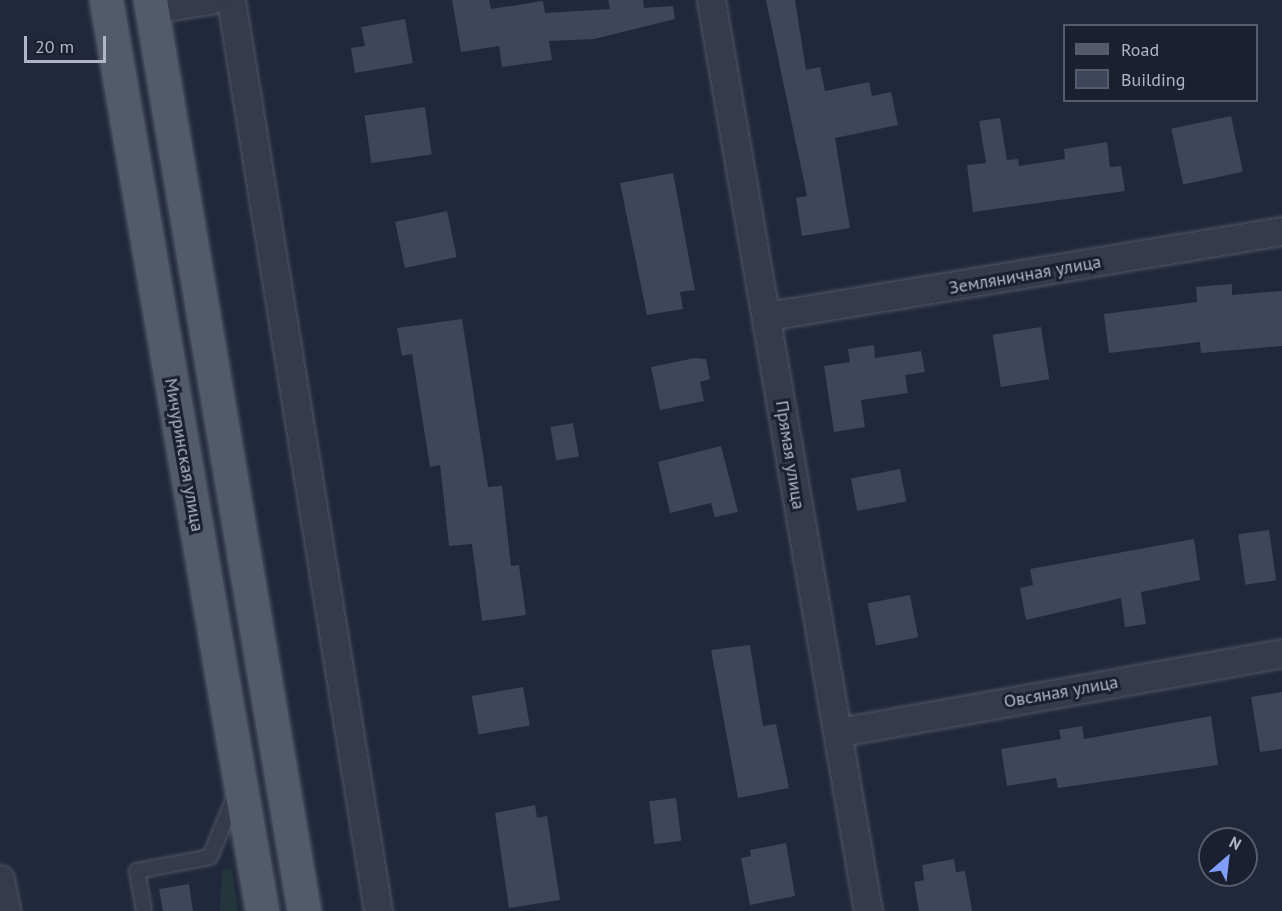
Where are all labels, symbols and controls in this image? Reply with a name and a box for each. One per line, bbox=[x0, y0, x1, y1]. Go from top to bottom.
scale bar bbox=[27, 24, 110, 62]
legend bbox=[1063, 24, 1258, 102]
text: 20 m bbox=[35, 35, 74, 58]
text: Road bbox=[1121, 38, 1159, 61]
text: Building bbox=[1121, 68, 1185, 91]
street label: Земляничная улица bbox=[947, 251, 1103, 299]
street label: Мичуринская улица bbox=[160, 377, 208, 533]
street label: Прямая улица bbox=[771, 399, 809, 511]
street label: Овсяная улица bbox=[1002, 671, 1120, 713]
north arrow bbox=[1198, 827, 1258, 887]
text: N bbox=[1226, 832, 1245, 854]

